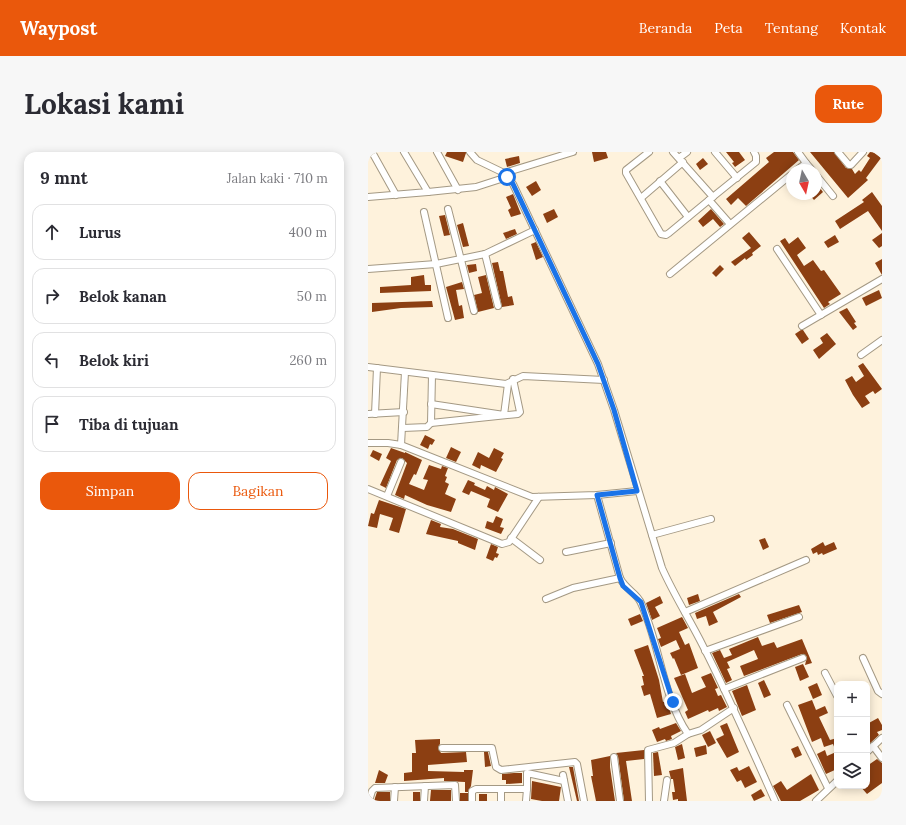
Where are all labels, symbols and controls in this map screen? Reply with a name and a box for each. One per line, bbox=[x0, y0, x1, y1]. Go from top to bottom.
text: Waypost bbox=[20, 16, 97, 40]
text: Beranda bbox=[639, 19, 692, 37]
text: Peta bbox=[714, 19, 743, 37]
text: Tentang bbox=[765, 19, 818, 37]
text: Kontak bbox=[840, 19, 886, 37]
button: Rute bbox=[815, 85, 882, 123]
text: Lokasi kami bbox=[24, 86, 184, 122]
north arrow bbox=[786, 164, 822, 200]
text: 9 mnt bbox=[40, 167, 88, 189]
route start bbox=[498, 168, 516, 186]
text: Jalan kaki · 710 m bbox=[227, 170, 328, 187]
icon: ahead bbox=[41, 221, 63, 243]
text: Lurus bbox=[79, 223, 121, 242]
text: 400 m bbox=[289, 224, 327, 241]
icon: right bbox=[41, 285, 63, 307]
text: Belok kanan bbox=[79, 287, 167, 306]
text: 50 m bbox=[297, 288, 327, 305]
icon: left bbox=[41, 349, 63, 371]
text: Belok kiri bbox=[79, 351, 149, 370]
text: 260 m bbox=[289, 352, 327, 369]
icon: arrive bbox=[41, 413, 63, 435]
text: Tiba di tujuan bbox=[79, 415, 178, 434]
button: Simpan bbox=[40, 472, 180, 510]
button: Bagikan bbox=[188, 472, 328, 510]
map controls bbox=[834, 681, 870, 789]
button: + bbox=[834, 681, 870, 717]
route end bbox=[664, 693, 682, 711]
button: − bbox=[834, 717, 870, 753]
button: layers bbox=[834, 753, 870, 789]

